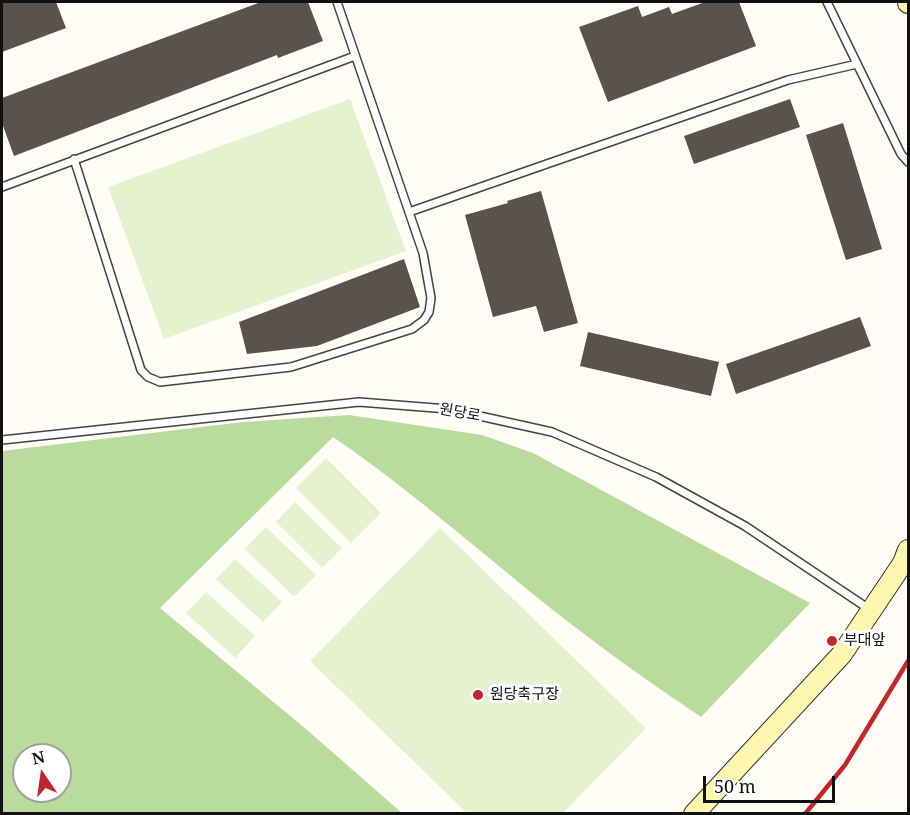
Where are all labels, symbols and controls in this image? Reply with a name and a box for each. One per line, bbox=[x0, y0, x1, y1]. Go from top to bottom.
street label: 원당로 bbox=[438, 401, 482, 425]
place label: 부대앞 bbox=[844, 632, 885, 650]
marker: 부대앞 bbox=[825, 634, 839, 648]
place label: 원당축구장 bbox=[490, 686, 559, 704]
marker: 원당축구장 bbox=[471, 688, 485, 702]
north arrow bbox=[12, 743, 72, 803]
text: N bbox=[30, 745, 47, 770]
scale bar bbox=[706, 764, 838, 802]
text: 50 m bbox=[714, 774, 756, 798]

